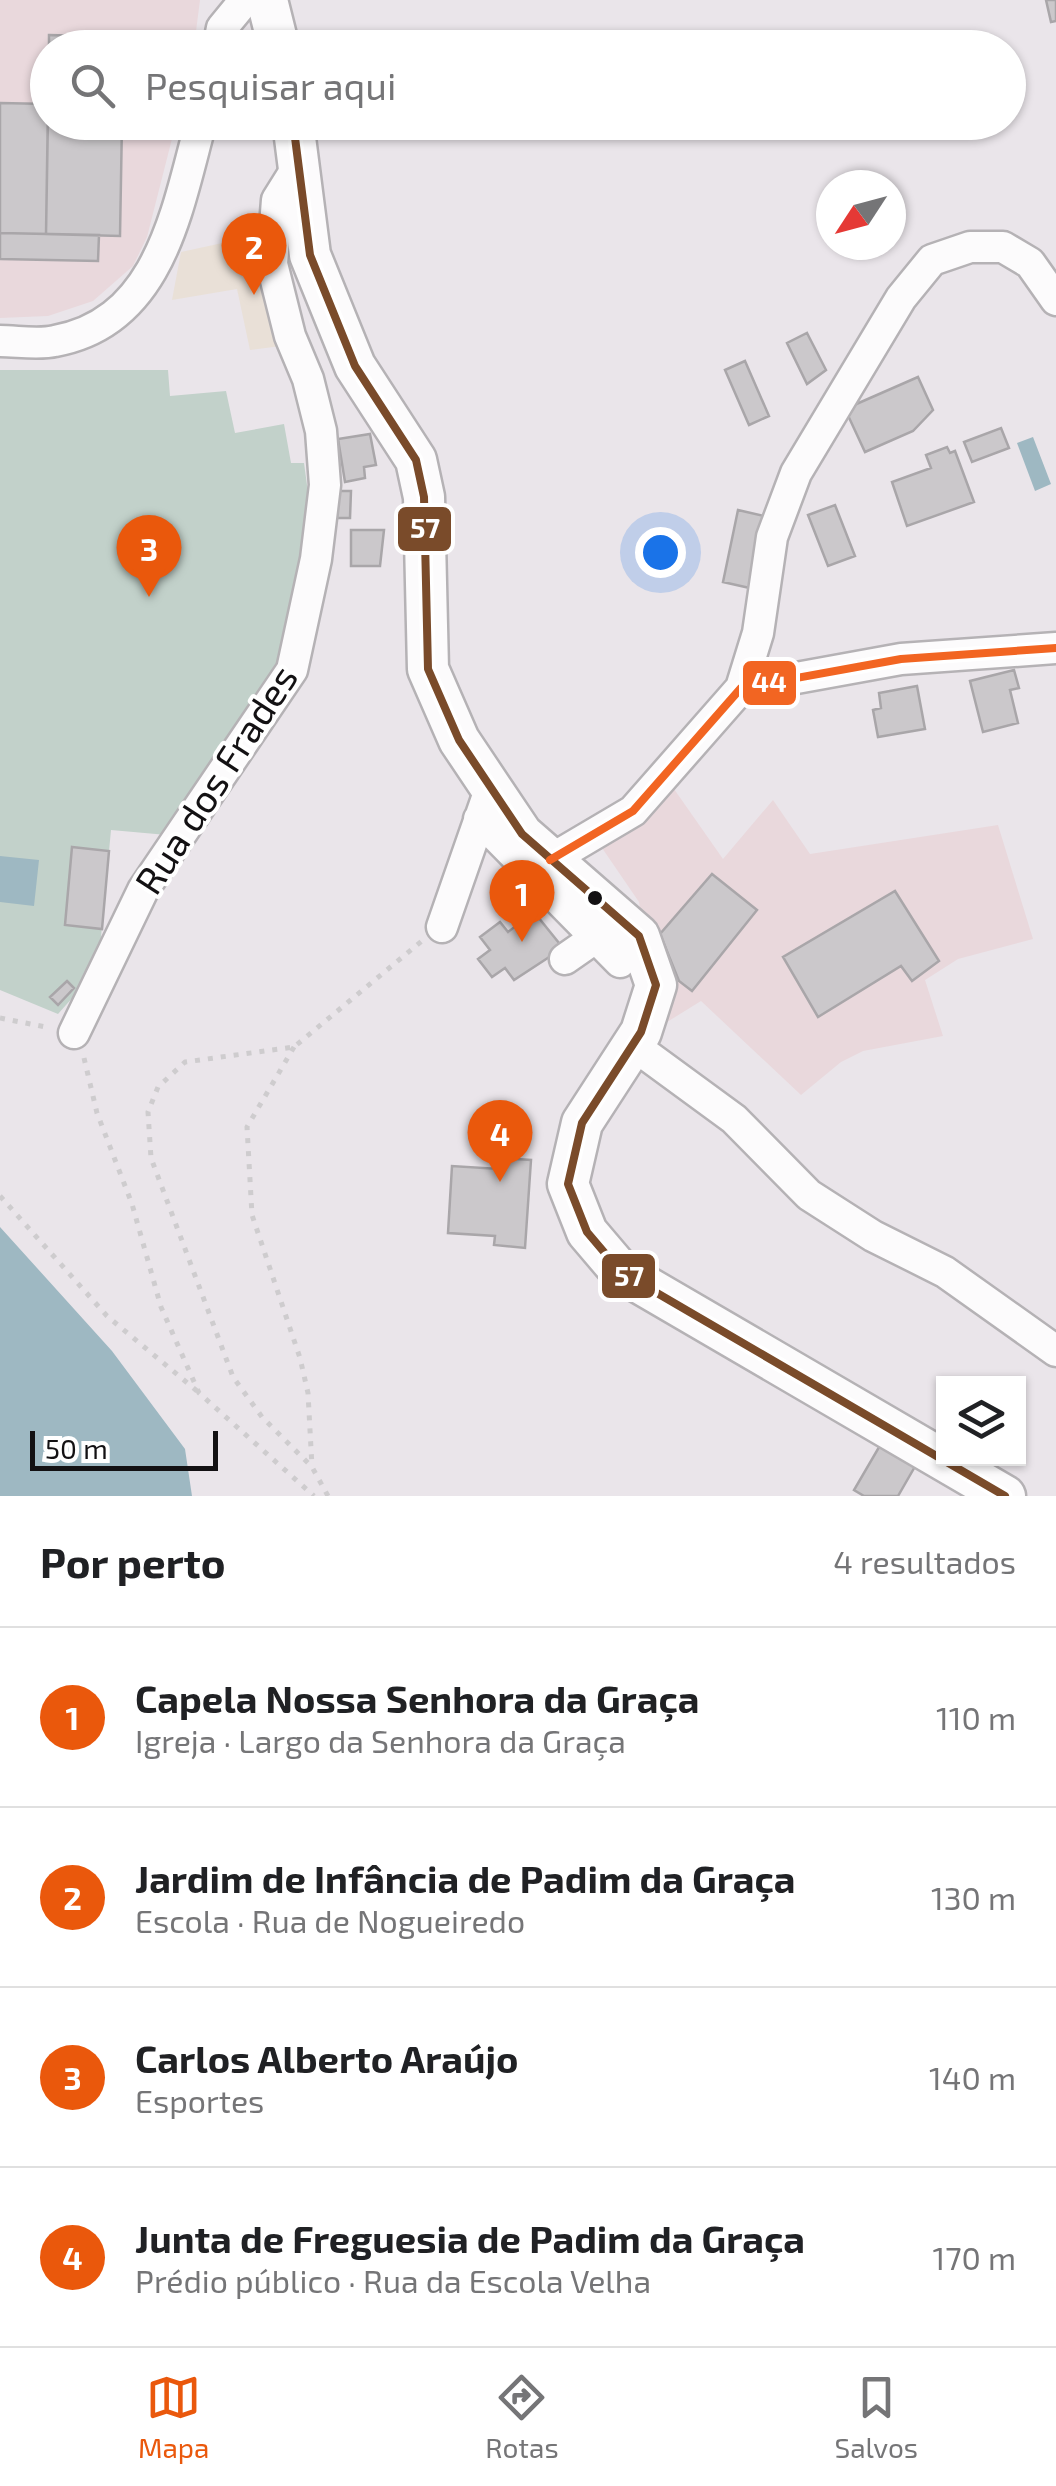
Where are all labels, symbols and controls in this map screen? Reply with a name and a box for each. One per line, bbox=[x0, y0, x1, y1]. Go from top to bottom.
search box bbox=[30, 30, 1026, 140]
icon: search bbox=[65, 58, 120, 113]
text: Pesquisar aqui bbox=[145, 62, 396, 108]
north arrow bbox=[816, 170, 906, 260]
pin: 2 bbox=[222, 212, 286, 295]
line badge: 57 bbox=[396, 505, 453, 553]
text: 57 bbox=[410, 510, 440, 544]
pin: 3 bbox=[116, 514, 182, 597]
your location bbox=[635, 527, 686, 578]
street label: Rua dos Frades bbox=[124, 656, 306, 902]
line badge: 44 bbox=[741, 659, 798, 707]
text: 44 bbox=[751, 664, 787, 698]
pin: 1 bbox=[490, 860, 554, 942]
unlabelled marker bbox=[585, 888, 605, 908]
pin: 4 bbox=[468, 1100, 532, 1182]
line badge: 57 bbox=[600, 1252, 657, 1300]
text: 57 bbox=[614, 1258, 644, 1292]
map controls bbox=[936, 1376, 1026, 1466]
button: layers bbox=[936, 1376, 1026, 1466]
scale bar bbox=[30, 1426, 218, 1470]
text: 50 m bbox=[45, 1431, 108, 1465]
text: Por perto bbox=[40, 1536, 226, 1586]
text: 4 resultados bbox=[833, 1542, 1016, 1580]
text: Capela Nossa Senhora da Graça bbox=[135, 1675, 699, 1721]
text: 1 bbox=[66, 1698, 79, 1736]
text: 110 m bbox=[936, 1698, 1016, 1736]
text: Igreja · Largo da Senhora da Graça bbox=[135, 1721, 626, 1759]
text: Jardim de Infância de Padim da Graça bbox=[135, 1855, 796, 1901]
text: 2 bbox=[63, 1878, 82, 1916]
text: 130 m bbox=[931, 1878, 1016, 1916]
text: Escola · Rua de Nogueiredo bbox=[135, 1901, 525, 1939]
text: Carlos Alberto Araújo bbox=[135, 2035, 519, 2081]
text: 3 bbox=[63, 2058, 82, 2096]
text: 140 m bbox=[929, 2058, 1016, 2096]
text: Esportes bbox=[135, 2081, 264, 2119]
text: Junta de Freguesia de Padim da Graça bbox=[135, 2215, 805, 2261]
text: 4 bbox=[62, 2238, 83, 2276]
text: 170 m bbox=[932, 2238, 1016, 2276]
text: Prédio público · Rua da Escola Velha bbox=[135, 2261, 651, 2299]
tab: Mapa bbox=[138, 2370, 209, 2464]
tab: Rotas bbox=[485, 2370, 559, 2464]
tab: Salvos bbox=[834, 2370, 918, 2464]

